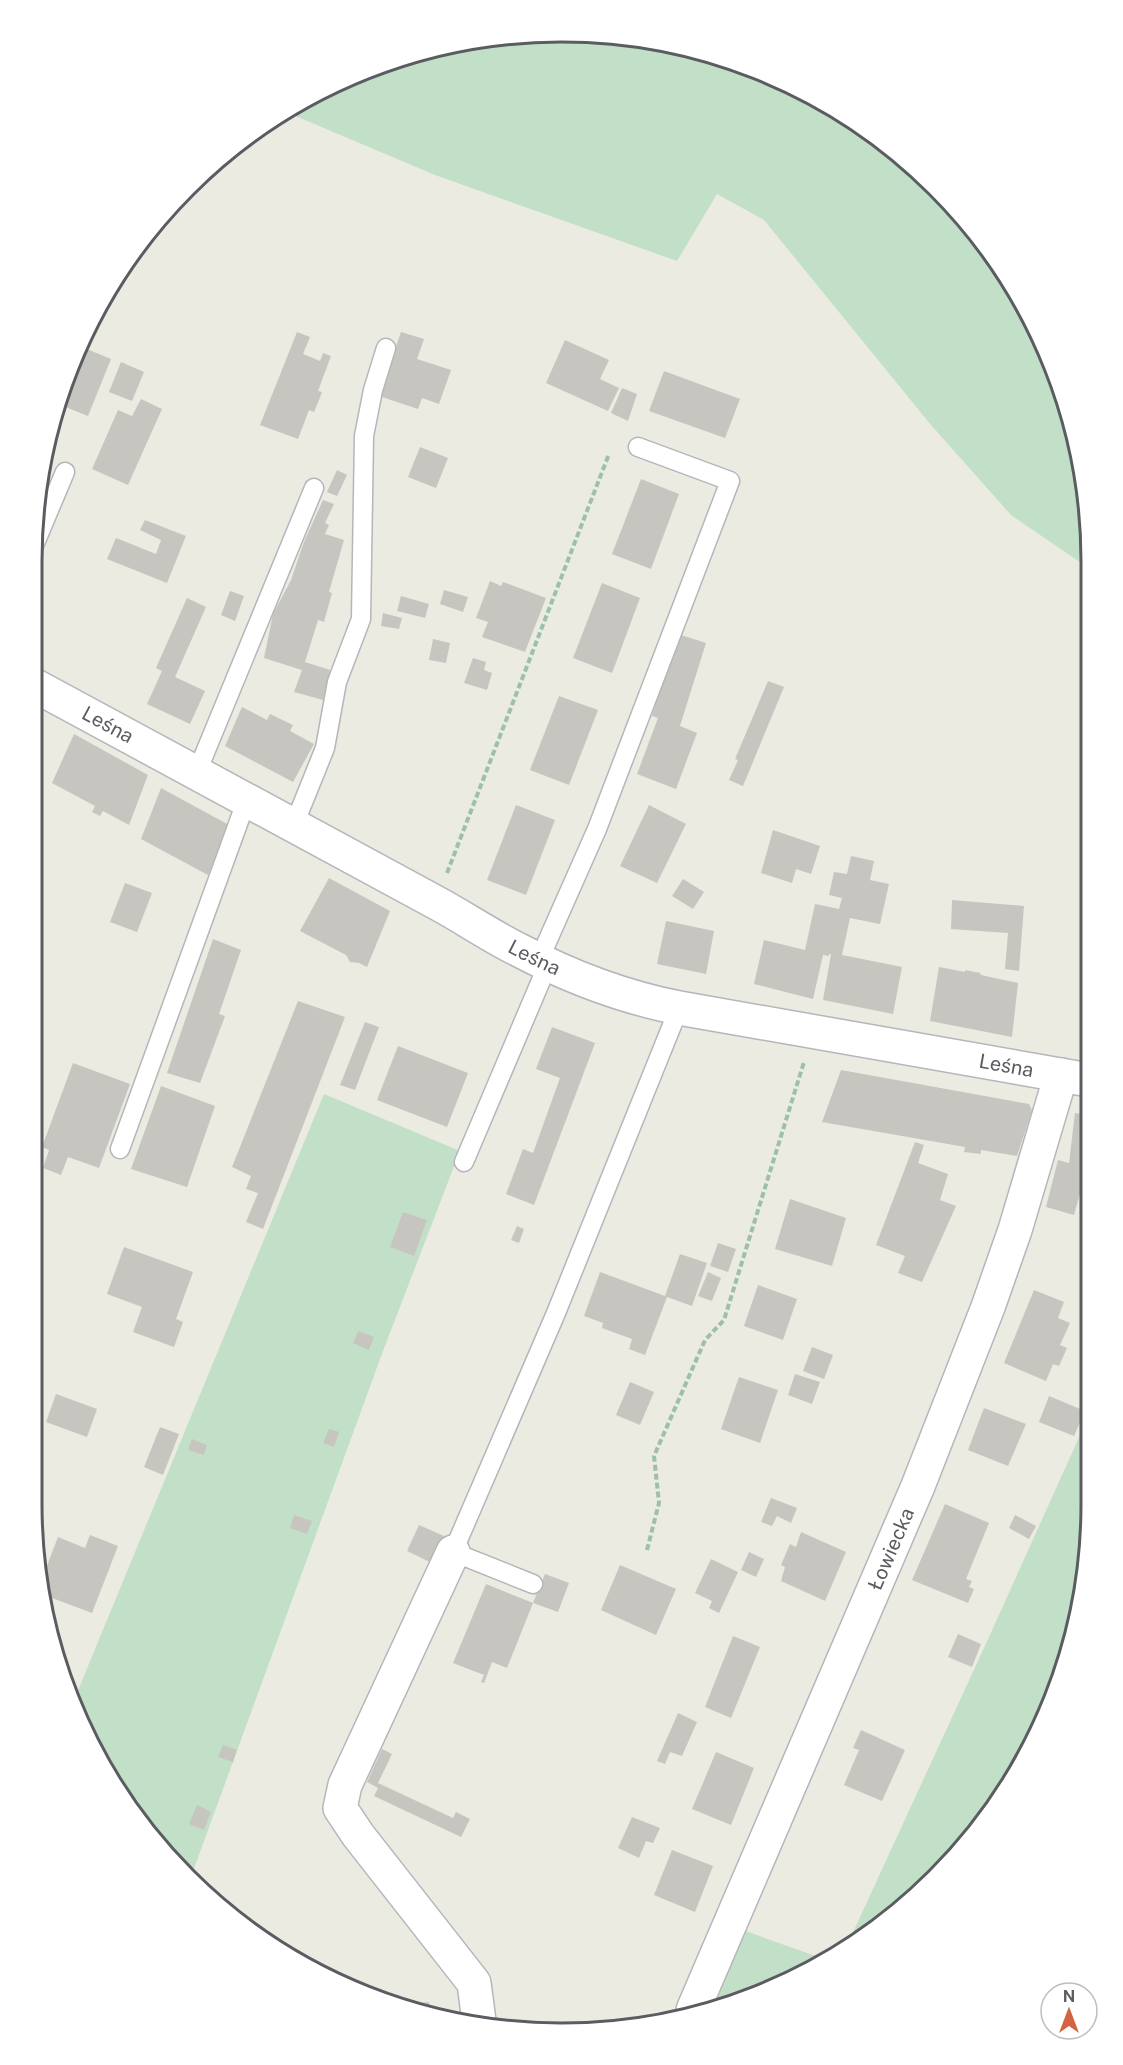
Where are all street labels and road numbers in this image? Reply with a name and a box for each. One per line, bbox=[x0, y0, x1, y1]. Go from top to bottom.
street label: Leśna bbox=[78, 701, 138, 748]
street label: Leśna bbox=[504, 935, 564, 980]
street label: Leśna bbox=[977, 1049, 1036, 1082]
street label: Łowiecka bbox=[863, 1504, 919, 1593]

